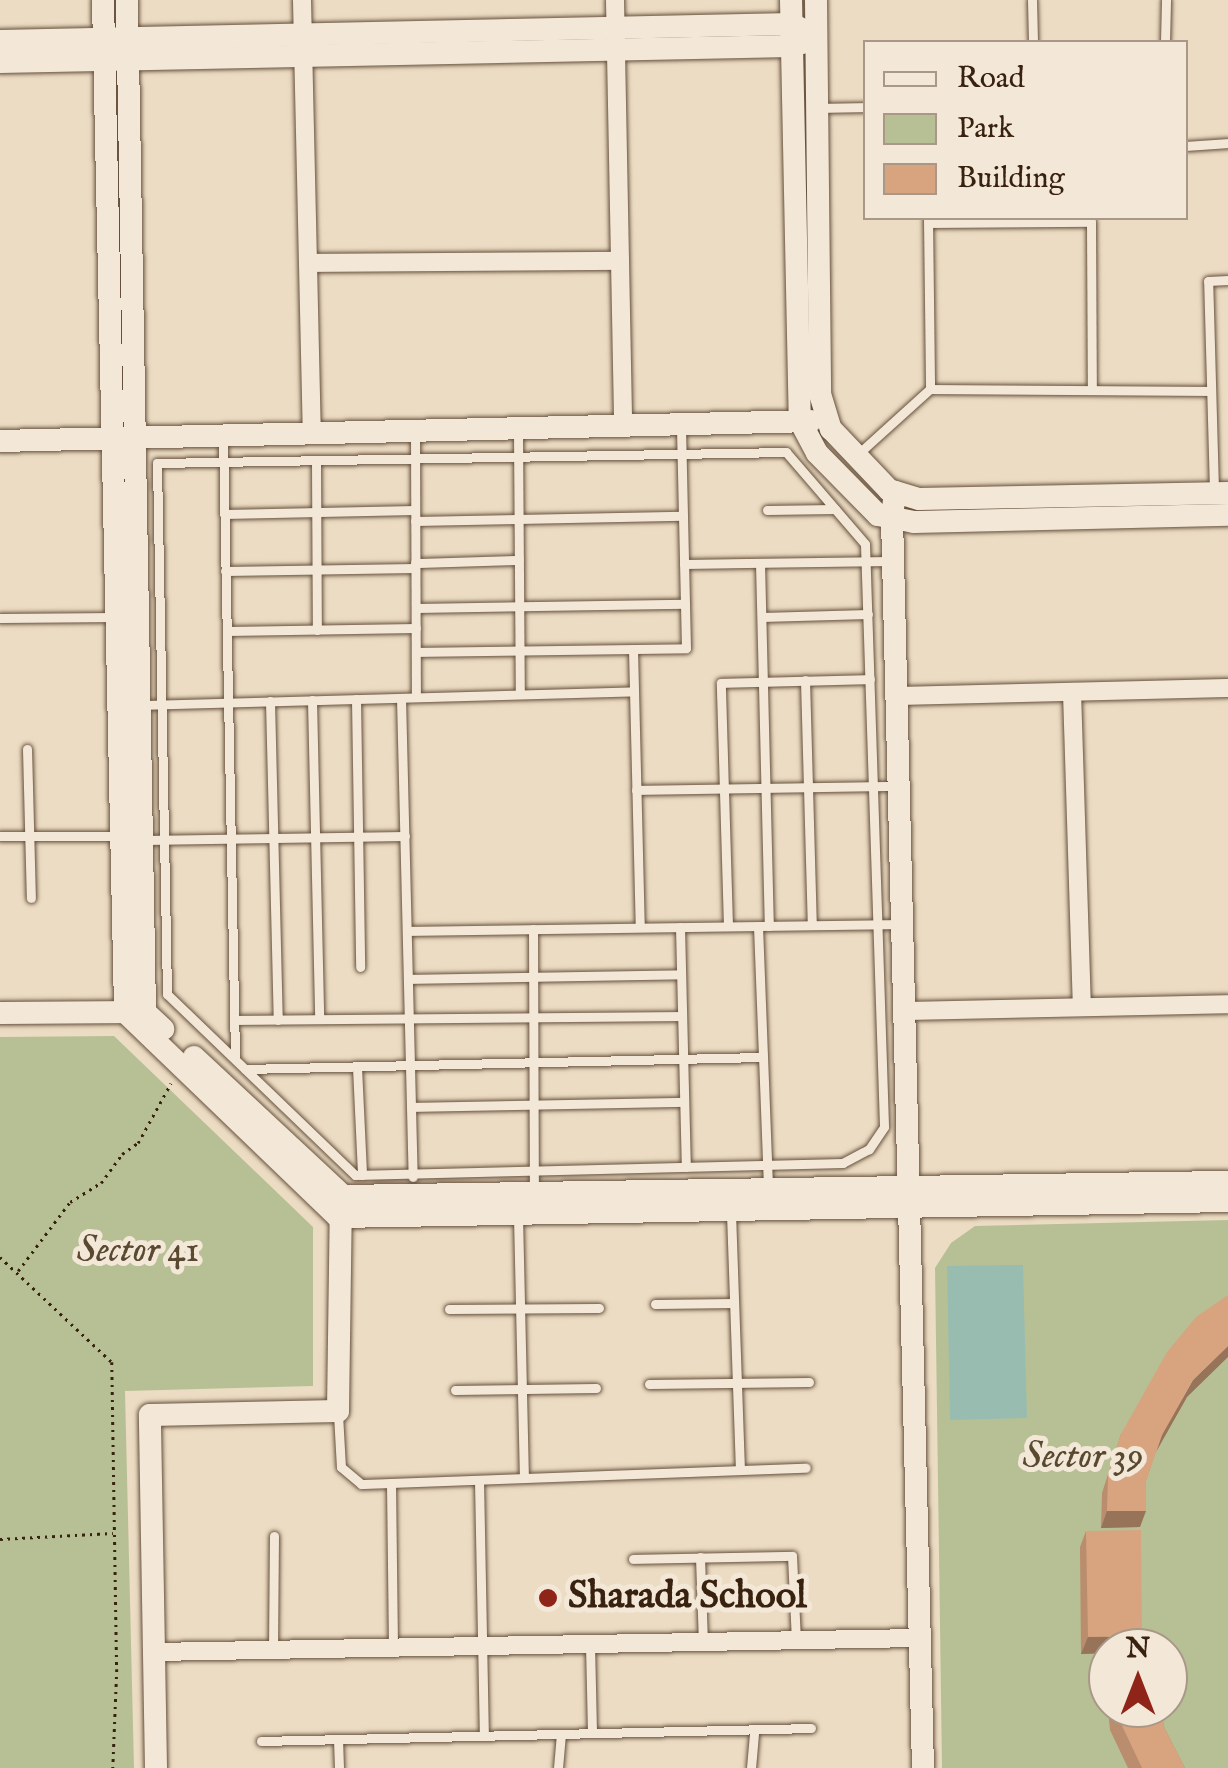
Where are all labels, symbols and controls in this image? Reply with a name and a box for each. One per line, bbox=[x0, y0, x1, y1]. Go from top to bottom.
legend bbox=[863, 40, 1188, 220]
text: Road bbox=[957, 60, 1025, 98]
text: Park bbox=[957, 110, 1014, 148]
text: Building bbox=[957, 160, 1065, 198]
park label: Sector 41 bbox=[77, 1229, 199, 1275]
park label: Sector 39 bbox=[1022, 1435, 1144, 1481]
place label: Sharada School bbox=[568, 1575, 807, 1621]
marker: Sharada School bbox=[537, 1587, 559, 1609]
north arrow bbox=[1088, 1628, 1188, 1728]
text: N bbox=[1126, 1632, 1150, 1667]

